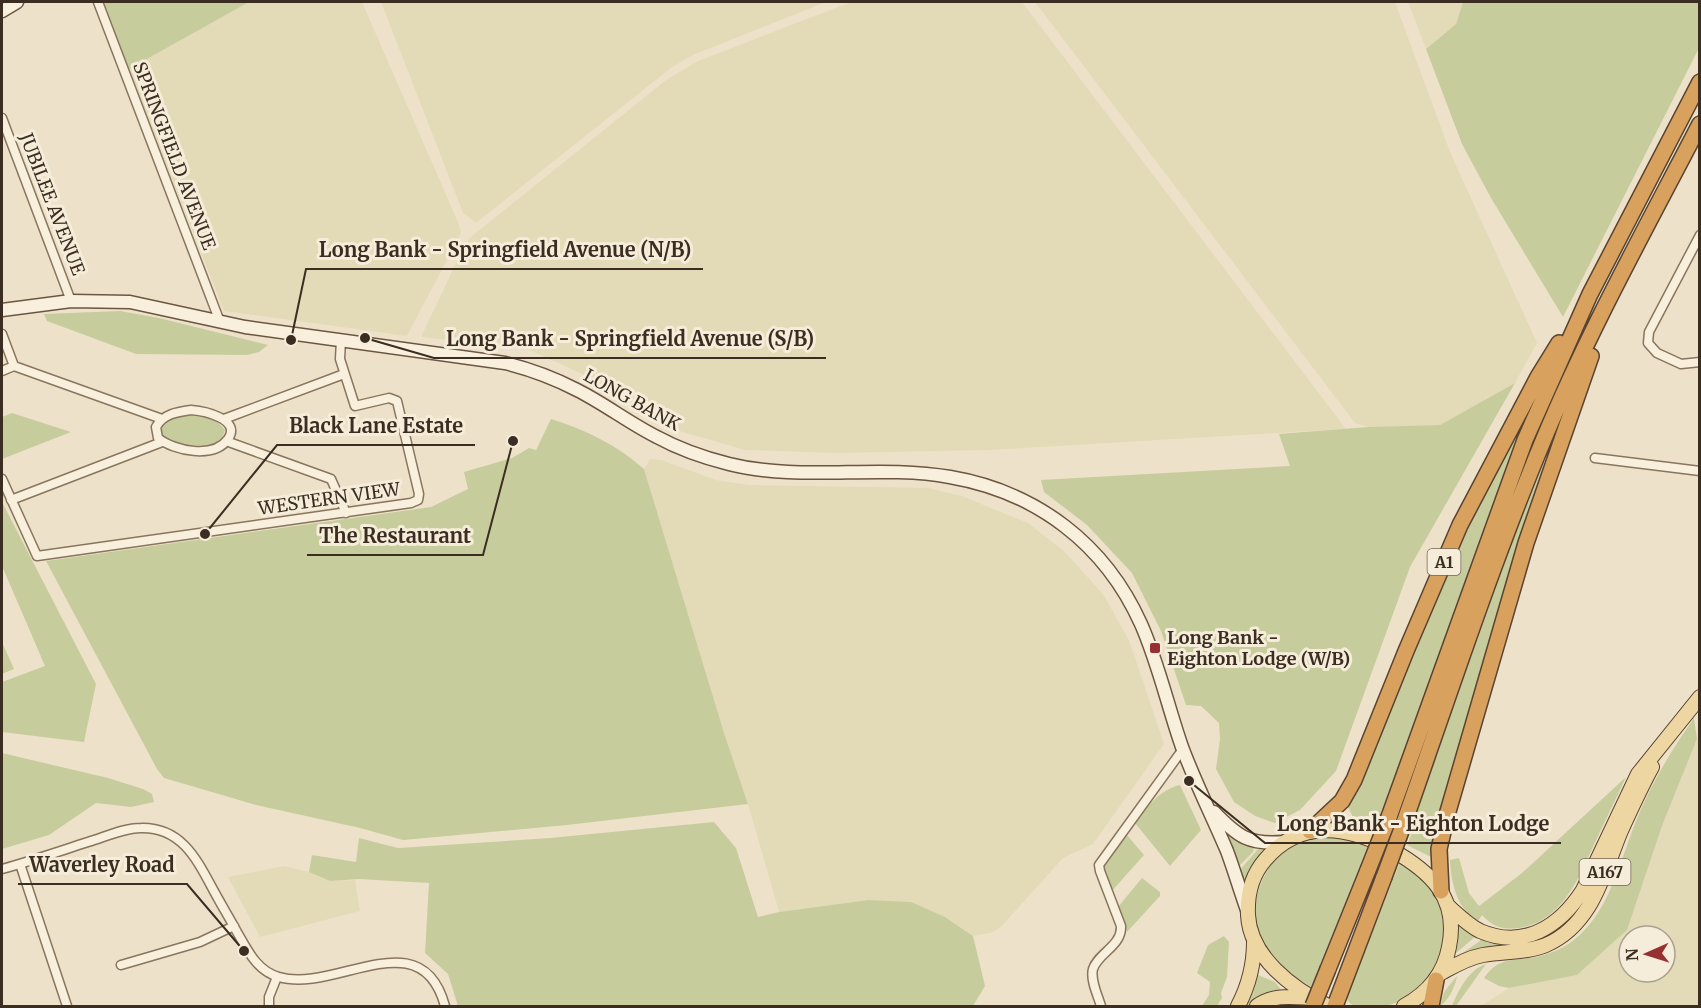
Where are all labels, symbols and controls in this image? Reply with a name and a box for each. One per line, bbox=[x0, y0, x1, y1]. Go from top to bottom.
street label: SPRINGFIELD AVENUE bbox=[128, 59, 221, 254]
street label: JUBILEE AVENUE bbox=[14, 129, 90, 279]
callout: Long Bank - Springfield Avenue (N/B) bbox=[306, 231, 703, 269]
text: Long Bank - Springfield Avenue (N/B) bbox=[319, 237, 691, 262]
callout: Long Bank - Springfield Avenue (S/B) bbox=[434, 320, 826, 358]
text: Long Bank - Springfield Avenue (S/B) bbox=[446, 326, 814, 351]
street label: LONG BANK bbox=[580, 364, 685, 436]
callout: Black Lane Estate bbox=[277, 407, 475, 445]
text: Black Lane Estate bbox=[289, 413, 463, 438]
street label: WESTERN VIEW bbox=[255, 477, 403, 520]
callout: The Restaurant bbox=[307, 517, 483, 555]
text: The Restaurant bbox=[319, 523, 471, 548]
road number: A1 bbox=[1428, 549, 1460, 575]
place label: Long Bank - Eighton Lodge (W/B) bbox=[1167, 626, 1350, 670]
marker: Long Bank - Eighton Lodge (W/B) bbox=[1148, 641, 1162, 655]
callout: Long Bank - Eighton Lodge bbox=[1265, 805, 1561, 843]
text: Long Bank - Eighton Lodge bbox=[1277, 811, 1549, 836]
callout: Waverley Road bbox=[18, 846, 187, 884]
text: Waverley Road bbox=[28, 852, 175, 877]
road number: A167 bbox=[1580, 859, 1630, 885]
north arrow bbox=[1617, 924, 1677, 984]
text: N bbox=[1622, 948, 1642, 962]

